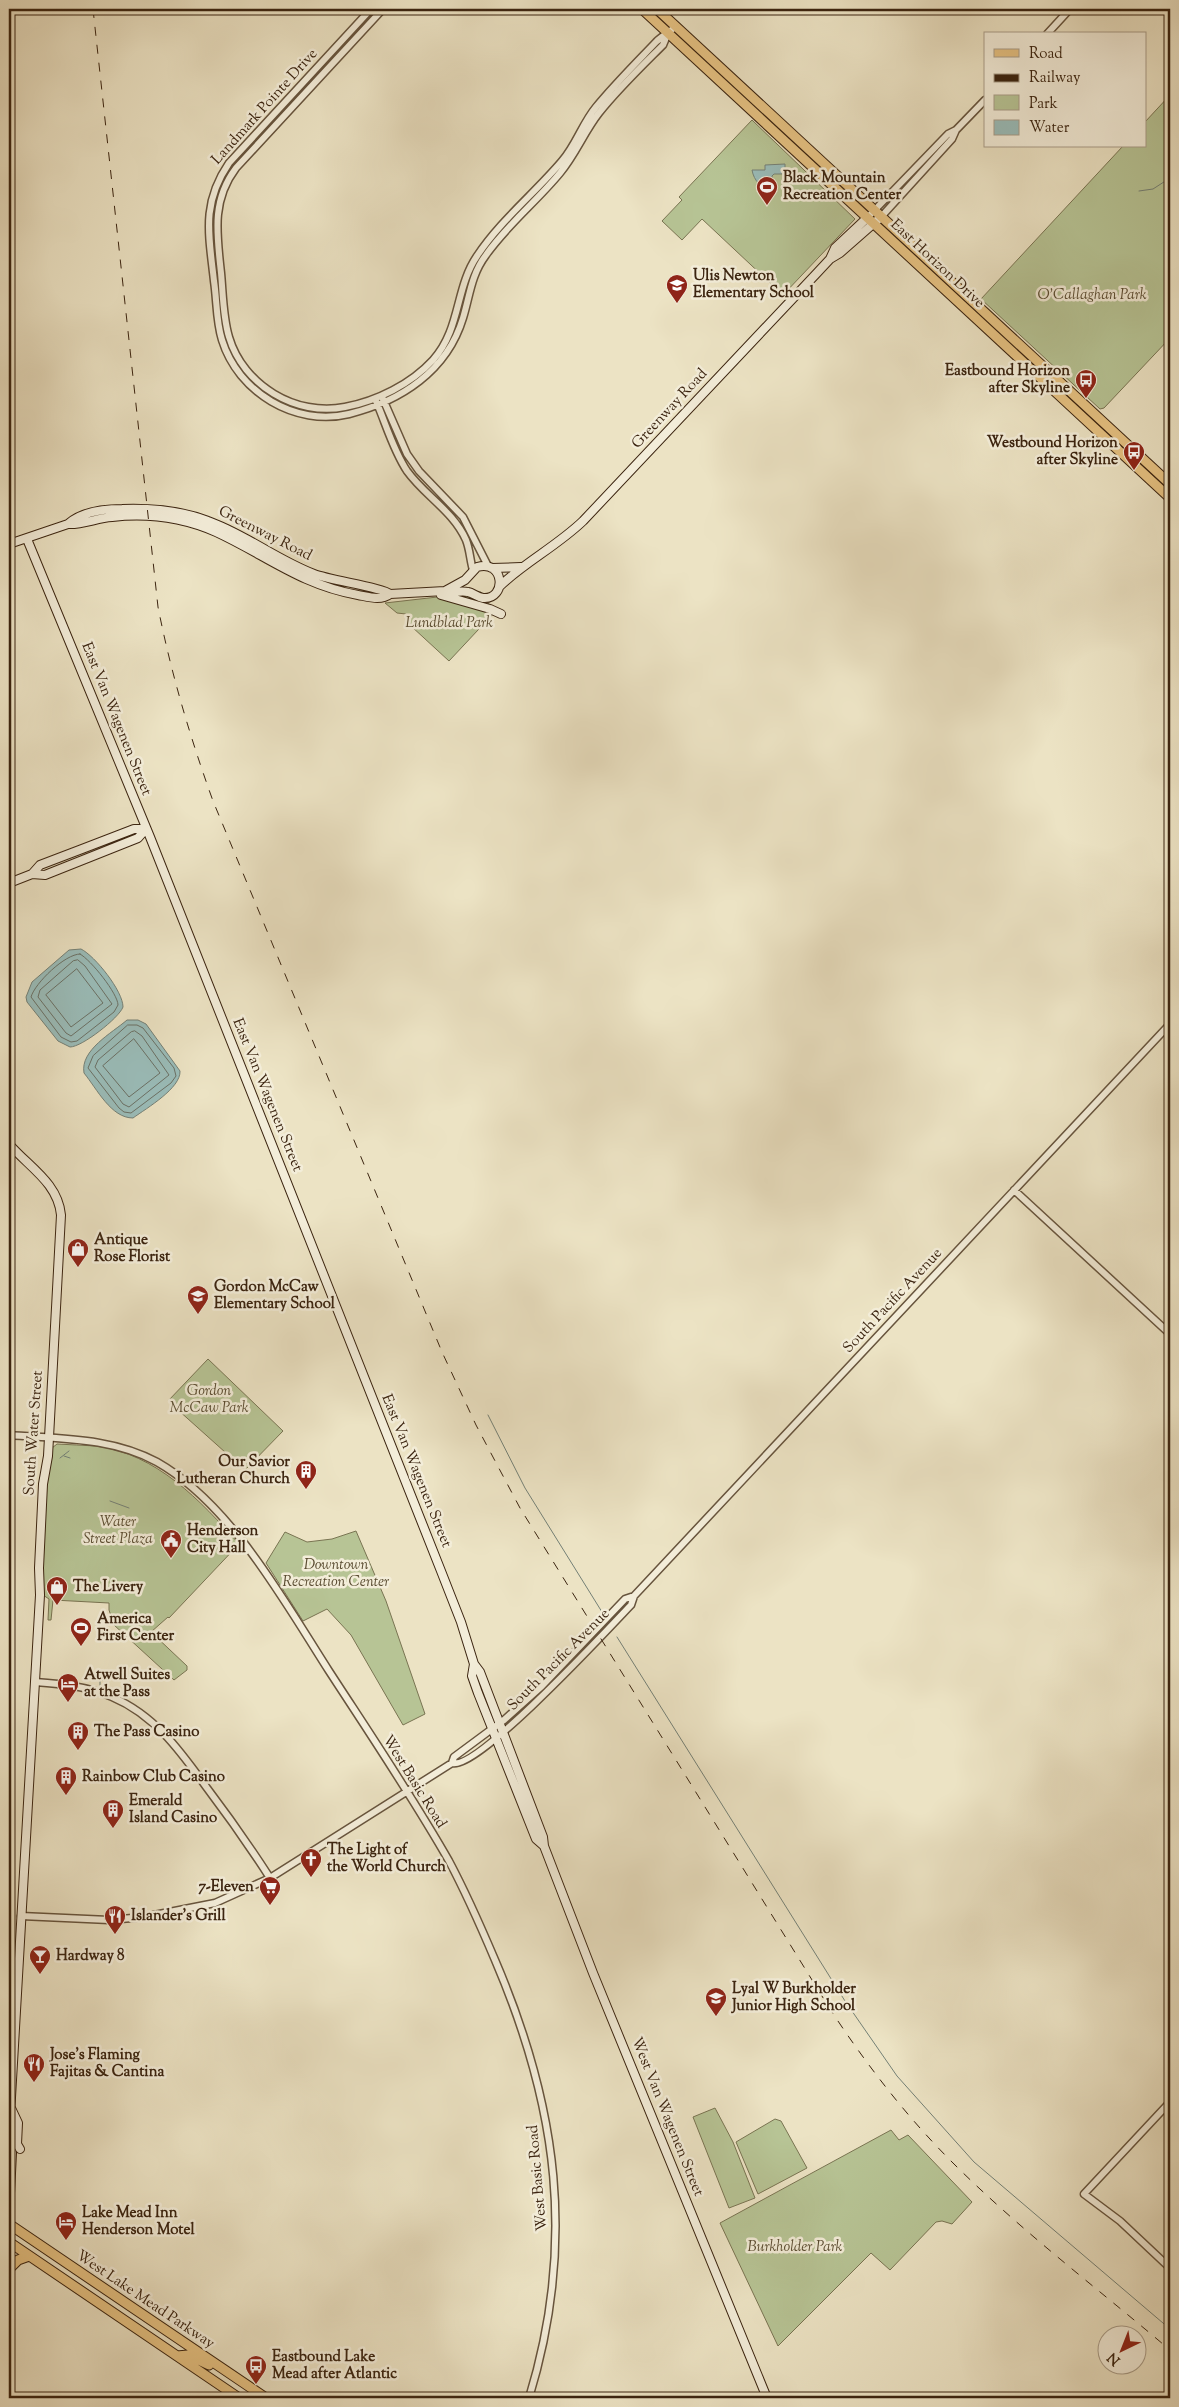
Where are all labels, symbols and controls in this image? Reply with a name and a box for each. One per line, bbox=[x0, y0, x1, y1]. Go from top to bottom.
legend bbox=[984, 32, 1146, 148]
street label: Landmark Pointe Drive bbox=[207, 44, 323, 170]
text: Road bbox=[1029, 44, 1063, 65]
text: Railway bbox=[1029, 68, 1081, 89]
text: Park bbox=[1029, 94, 1058, 115]
text: Water bbox=[1029, 118, 1070, 139]
place label: Black Mountain Recreation Center bbox=[783, 168, 902, 206]
sports icon: Black Mountain Recreation Center bbox=[755, 175, 779, 206]
street label: East Horizon Drive bbox=[885, 215, 989, 313]
place label: Ulis Newton Elementary School bbox=[693, 266, 815, 304]
school or university icon: Ulis Newton Elementary School bbox=[665, 273, 689, 304]
park label: O'Callaghan Park bbox=[1038, 285, 1147, 306]
place label: Eastbound Horizon after Skyline bbox=[945, 361, 1070, 399]
street label: Greenway Road bbox=[627, 364, 713, 454]
bus stop icon: Eastbound Horizon after Skyline bbox=[1074, 368, 1098, 399]
place label: Westbound Horizon after Skyline bbox=[987, 433, 1118, 471]
bus stop icon: Westbound Horizon after Skyline bbox=[1122, 440, 1146, 471]
street label: Greenway Road bbox=[215, 501, 316, 567]
park label: Lundblad Park bbox=[405, 613, 493, 634]
street label: East Van Wagenen Street bbox=[76, 639, 156, 799]
street label: East Van Wagenen Street bbox=[227, 1015, 307, 1175]
place label: Antique Rose Florist bbox=[94, 1230, 171, 1268]
shop icon: Antique Rose Florist bbox=[66, 1237, 90, 1268]
street label: South Pacific Avenue bbox=[839, 1244, 947, 1358]
place label: Gordon McCaw Elementary School bbox=[214, 1277, 336, 1315]
school or university icon: Gordon McCaw Elementary School bbox=[186, 1284, 210, 1315]
street label: South Water Street bbox=[19, 1370, 49, 1496]
park label: Gordon McCaw Park bbox=[170, 1381, 249, 1419]
street label: East Van Wagenen Street bbox=[376, 1391, 456, 1551]
place label: Our Savior Lutheran Church bbox=[176, 1452, 290, 1490]
building icon: Our Savior Lutheran Church bbox=[294, 1459, 318, 1490]
park label: Water Street Plaza bbox=[83, 1512, 153, 1550]
place label: Henderson City Hall bbox=[187, 1521, 259, 1559]
public building icon: Henderson City Hall bbox=[159, 1528, 183, 1559]
park label: Downtown Recreation Center bbox=[283, 1555, 390, 1593]
shop icon: The Livery bbox=[45, 1575, 69, 1606]
place label: The Livery bbox=[73, 1577, 144, 1598]
street label: South Pacific Avenue bbox=[503, 1604, 615, 1716]
place label: America First Center bbox=[97, 1609, 175, 1647]
sports icon: America First Center bbox=[69, 1616, 93, 1647]
place label: Atwell Suites at the Pass bbox=[84, 1665, 170, 1703]
hotel icon: Atwell Suites at the Pass bbox=[56, 1672, 80, 1703]
building icon: The Pass Casino bbox=[66, 1720, 90, 1751]
place label: The Pass Casino bbox=[94, 1722, 199, 1743]
street label: West Basic Road bbox=[377, 1731, 451, 1833]
building icon: Rainbow Club Casino bbox=[54, 1765, 78, 1796]
place label: Rainbow Club Casino bbox=[82, 1767, 225, 1788]
place label: Emerald Island Casino bbox=[129, 1791, 217, 1829]
building icon: Emerald Island Casino bbox=[101, 1798, 125, 1829]
place label: The Light of the World Church bbox=[327, 1840, 446, 1878]
church icon: The Light of the World Church bbox=[299, 1847, 323, 1878]
supermarket icon: 7-Eleven bbox=[258, 1875, 282, 1906]
place label: 7-Eleven bbox=[199, 1877, 254, 1898]
restaurant icon: Islander's Grill bbox=[103, 1904, 127, 1935]
place label: Islander's Grill bbox=[131, 1906, 227, 1927]
bar icon: Hardway 8 bbox=[28, 1944, 52, 1975]
place label: Hardway 8 bbox=[56, 1946, 125, 1967]
place label: Lyal W Burkholder Junior High School bbox=[731, 1979, 856, 2017]
school or university icon: Lyal W Burkholder Junior High School bbox=[704, 1986, 728, 2017]
street label: West Van Wagenen Street bbox=[625, 2034, 709, 2200]
place label: Jose’s Flaming Fajitas & Cantina bbox=[49, 2045, 164, 2083]
restaurant icon: Jose’s Flaming Fajitas & Cantina bbox=[22, 2052, 46, 2083]
street label: West Basic Road bbox=[523, 2123, 553, 2232]
place label: Lake Mead Inn Henderson Motel bbox=[82, 2203, 195, 2241]
hotel icon: Lake Mead Inn Henderson Motel bbox=[54, 2210, 78, 2241]
park label: Burkholder Park bbox=[748, 2237, 843, 2258]
street label: West Lake Mead Parkway bbox=[71, 2246, 219, 2355]
north arrow bbox=[1096, 2324, 1146, 2374]
place label: Eastbound Lake Mead after Atlantic bbox=[272, 2347, 397, 2385]
text: N bbox=[1104, 2347, 1125, 2369]
bus stop icon: Eastbound Lake Mead after Atlantic bbox=[244, 2354, 268, 2385]

